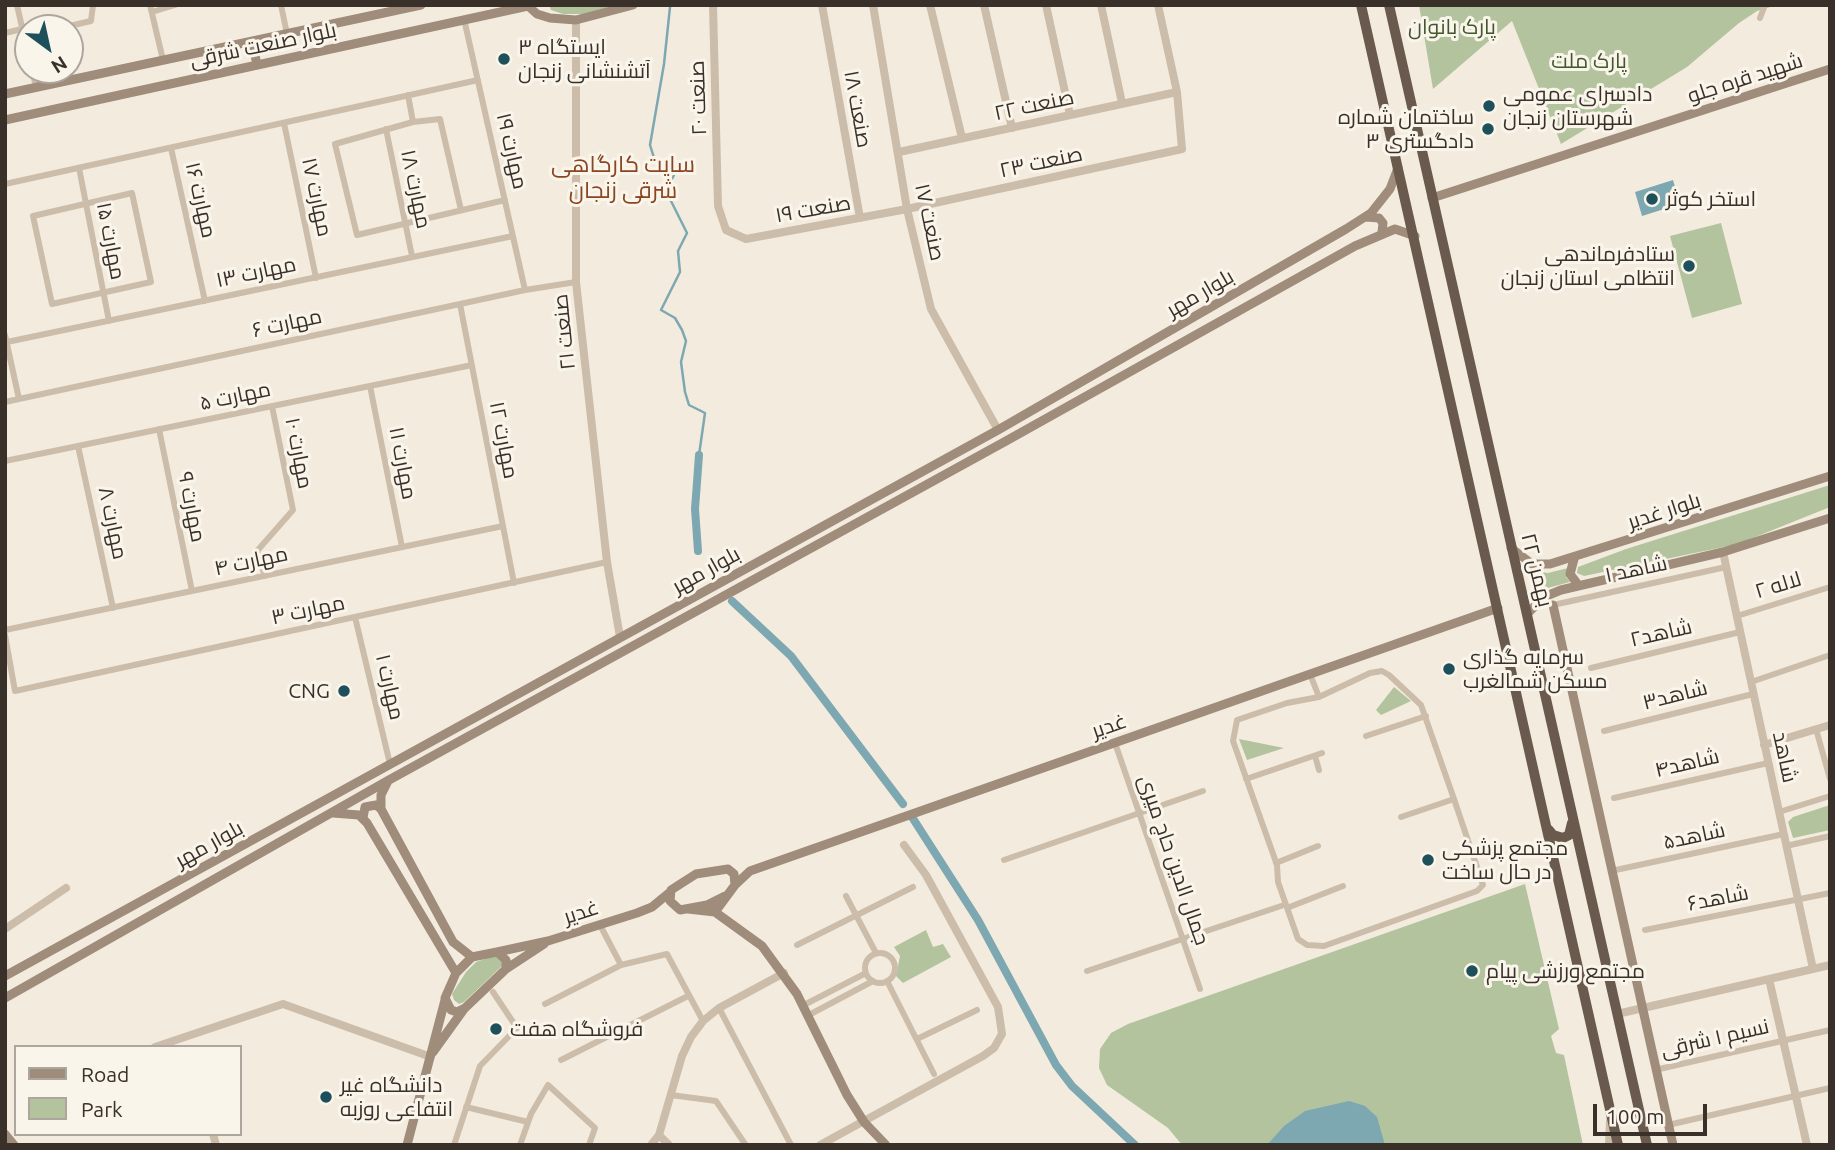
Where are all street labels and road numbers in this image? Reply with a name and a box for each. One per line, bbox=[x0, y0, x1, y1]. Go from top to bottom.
street label: بلوار صنعت شرقی bbox=[187, 17, 339, 73]
street label: شهید قره جلو bbox=[1684, 48, 1806, 108]
street label: صنعت ۲۰ bbox=[684, 60, 712, 136]
street label: صنعت ۱۸ bbox=[839, 68, 877, 150]
street label: صنعت ۲۲ bbox=[992, 84, 1076, 126]
street label: مهارت ۱۹ bbox=[491, 110, 533, 192]
street label: صنعت ۲۳ bbox=[997, 141, 1085, 183]
street label: مهارت ۱۸ bbox=[395, 147, 437, 231]
street label: مهارت ۱۷ bbox=[296, 155, 338, 239]
street label: مهارت ۱۶ bbox=[180, 160, 222, 240]
street label: صنعت ۱۷ bbox=[910, 181, 950, 263]
street label: صنعت ۱۹ bbox=[773, 190, 853, 228]
street label: مهارت ۱۵ bbox=[91, 200, 131, 282]
street label: مهارت ۱۳ bbox=[214, 251, 298, 293]
street label: بلوار مهر bbox=[1162, 264, 1238, 322]
street label: صنعت ۲۱ bbox=[547, 293, 581, 371]
street label: مهارت ۶ bbox=[250, 303, 324, 343]
street label: مهارت ۵ bbox=[197, 376, 273, 416]
street label: مهارت ۱۲ bbox=[484, 399, 524, 481]
street label: مهارت ۱۰ bbox=[280, 415, 318, 491]
street label: مهارت ۱۱ bbox=[384, 425, 422, 501]
street label: مهارت ۹ bbox=[173, 470, 211, 544]
street label: مهارت ۸ bbox=[93, 484, 133, 562]
street label: بلوار غدیر bbox=[1624, 487, 1704, 535]
street label: ۲۲ بهمن bbox=[1516, 530, 1558, 610]
street label: مهارت ۴ bbox=[212, 541, 290, 581]
street label: بلوار مهر bbox=[668, 541, 744, 599]
street label: شاهد ۱ bbox=[1603, 550, 1669, 588]
street label: لاله ۲ bbox=[1752, 566, 1804, 604]
street label: مهارت ۳ bbox=[269, 590, 347, 630]
street label: شاهد۲ bbox=[1628, 614, 1694, 652]
street label: مهارت ۱ bbox=[370, 652, 410, 722]
street label: شاهد۳ bbox=[1640, 675, 1710, 715]
street label: غدیر bbox=[1088, 708, 1130, 744]
street label: شاهد bbox=[1767, 729, 1803, 785]
street label: شاهد۴ bbox=[1652, 743, 1722, 783]
street label: جمال الدین حاج میری bbox=[1133, 772, 1215, 948]
street label: بلوار مهر bbox=[171, 815, 247, 873]
street label: شاهد۵ bbox=[1661, 817, 1727, 855]
street label: شاهد۶ bbox=[1685, 880, 1751, 916]
street label: غدیر bbox=[560, 895, 602, 929]
street label: نسیم ۱ شرقی bbox=[1658, 1013, 1772, 1063]

